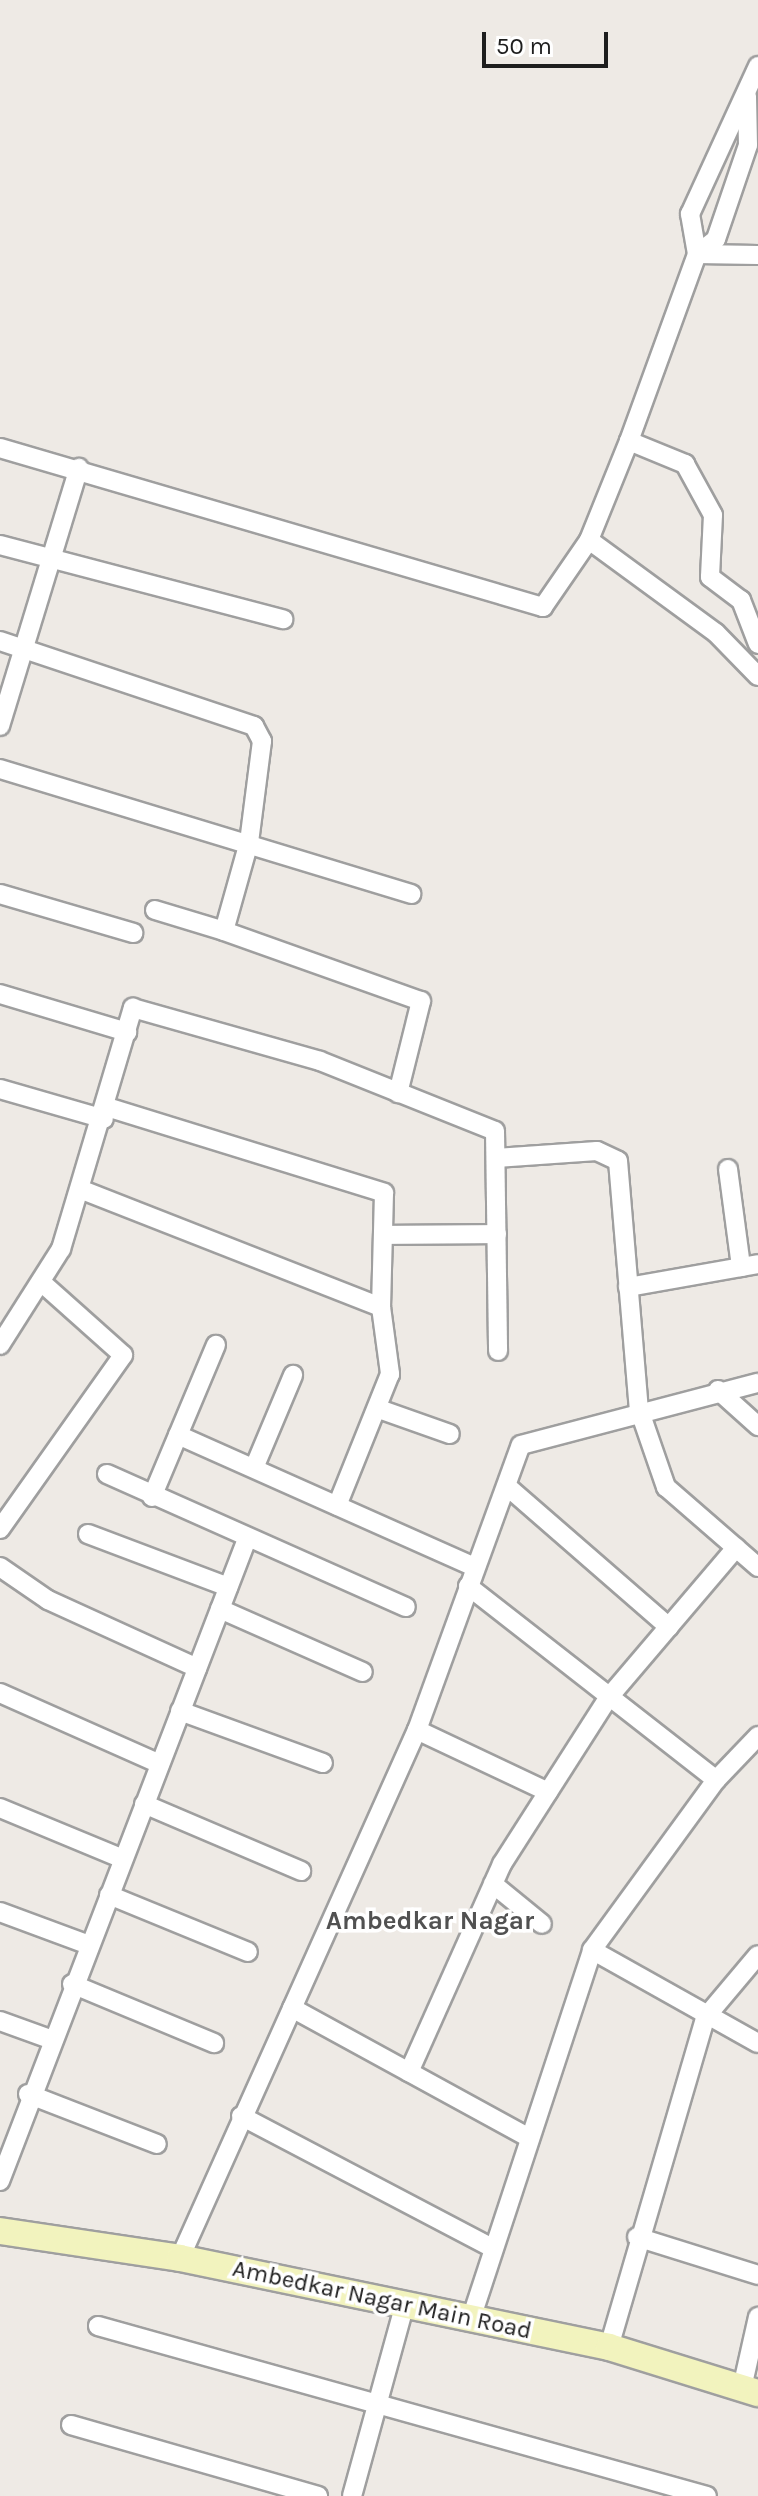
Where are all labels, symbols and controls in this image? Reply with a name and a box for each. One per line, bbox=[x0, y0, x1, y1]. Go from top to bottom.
scale bar bbox=[486, 16, 612, 66]
text: 50 m bbox=[496, 32, 552, 60]
district label: Ambedkar Nagar bbox=[326, 1905, 534, 1937]
street label: Ambedkar Nagar Main Road bbox=[230, 2254, 534, 2346]

